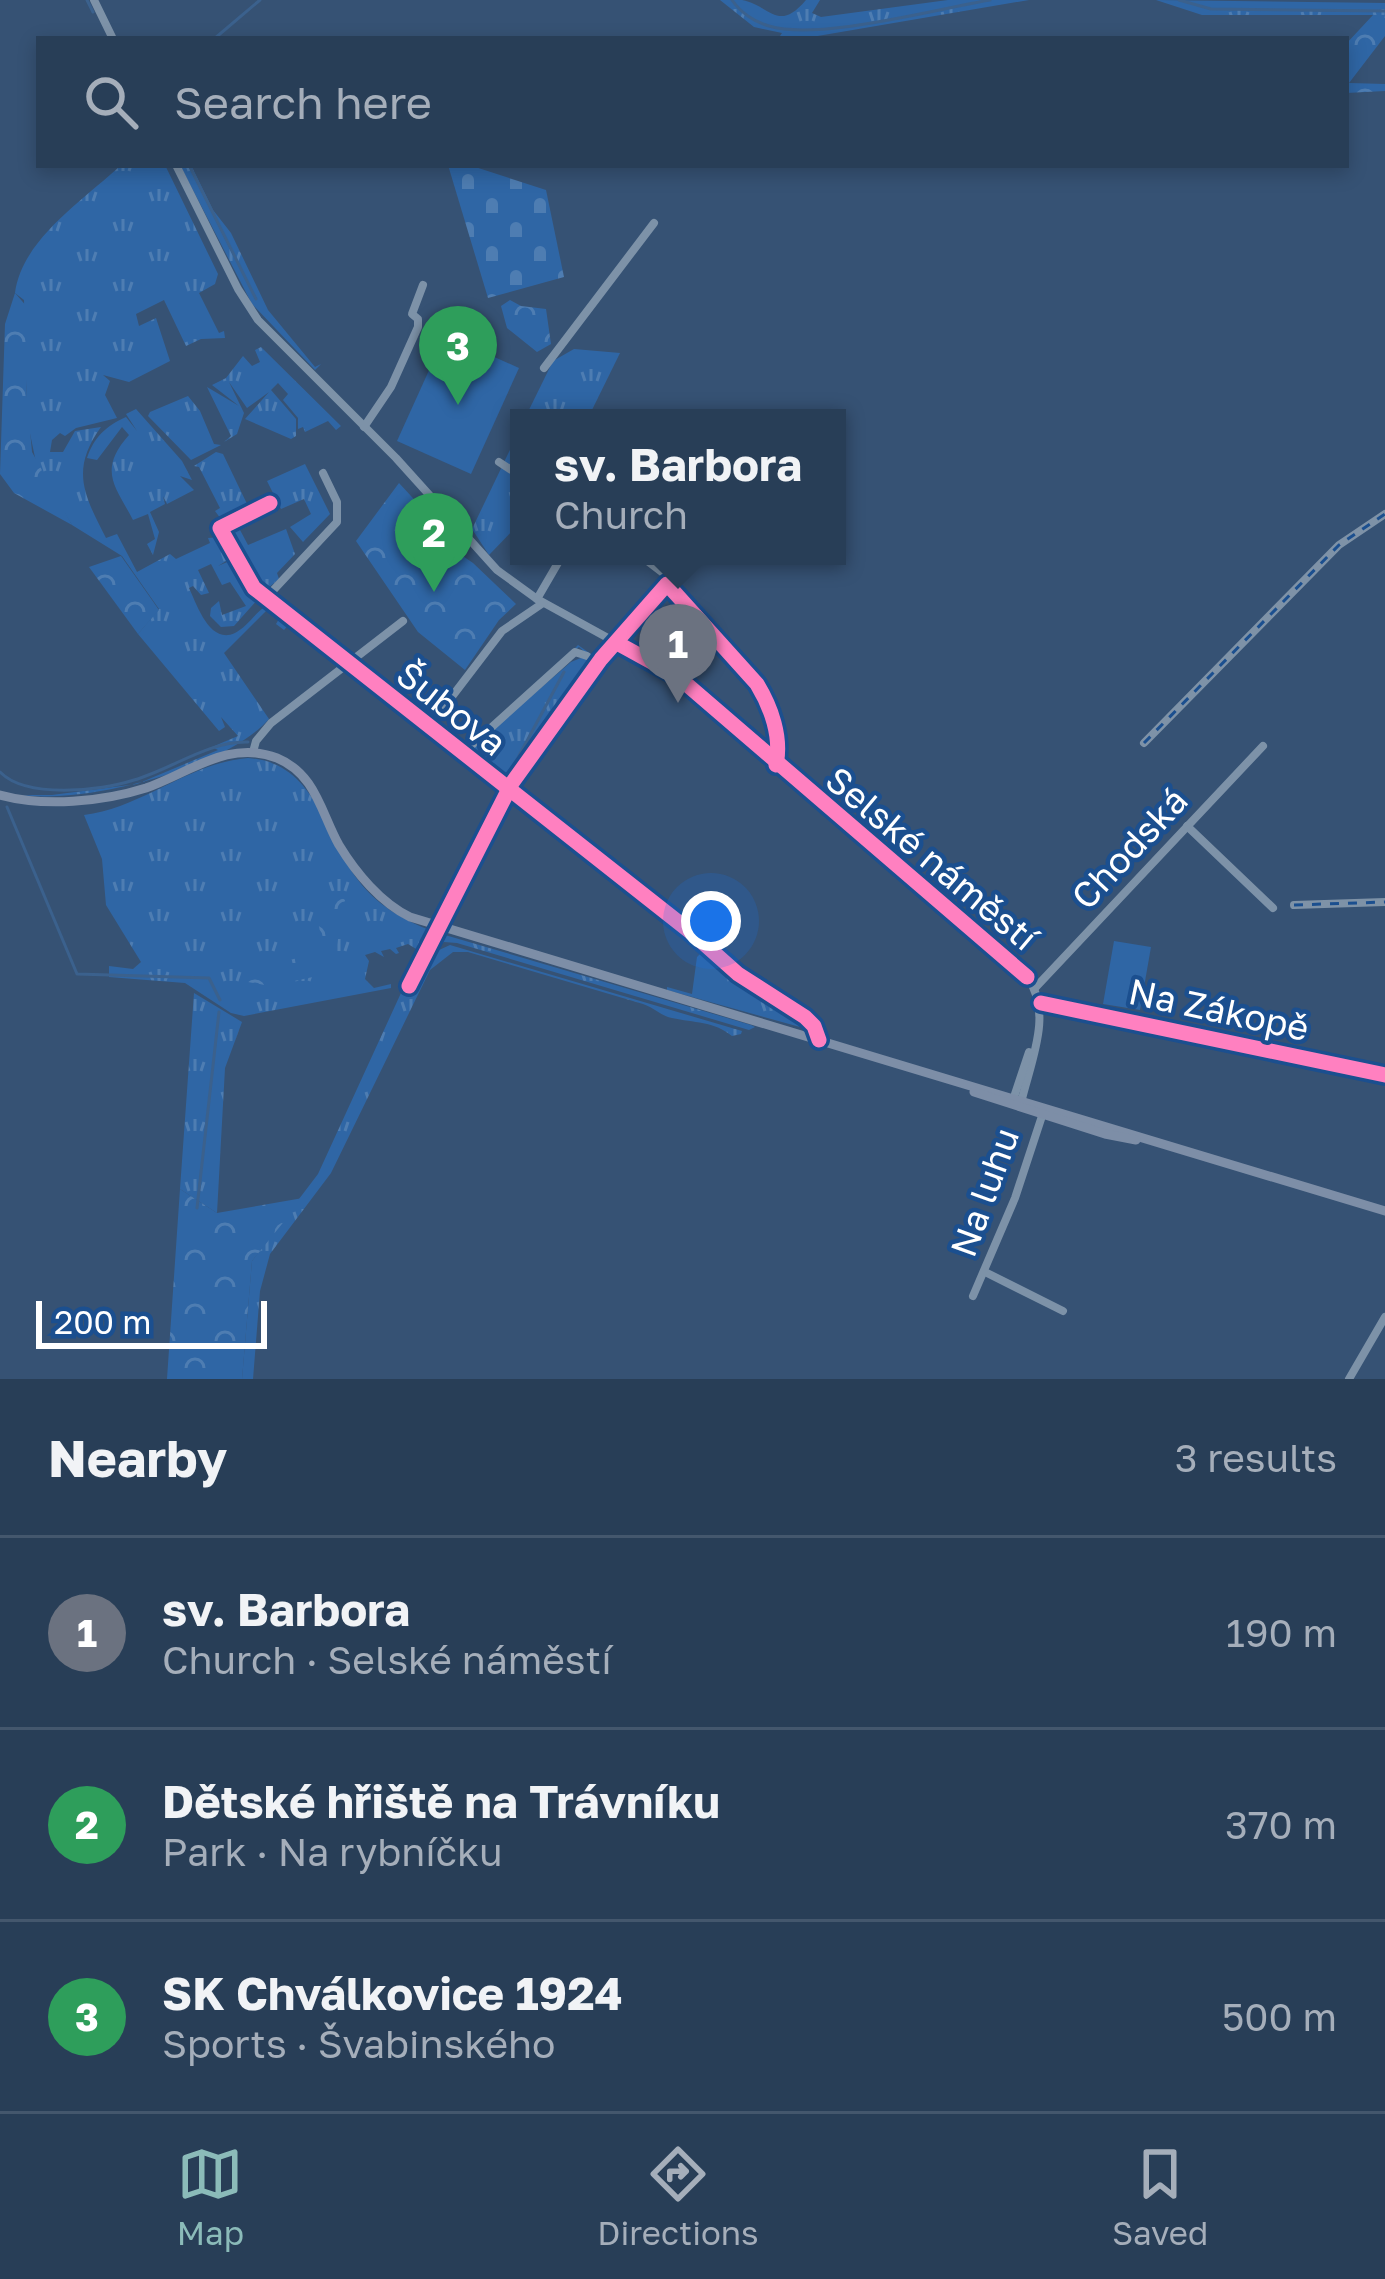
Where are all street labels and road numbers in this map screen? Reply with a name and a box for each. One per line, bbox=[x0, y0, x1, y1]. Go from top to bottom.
street label: Šubova bbox=[389, 652, 515, 764]
street label: Selské náměstí bbox=[818, 757, 1048, 960]
street label: Chodská bbox=[1062, 779, 1196, 917]
street label: Na Zákopě bbox=[1125, 969, 1313, 1049]
street label: Na luhu bbox=[941, 1122, 1027, 1262]

